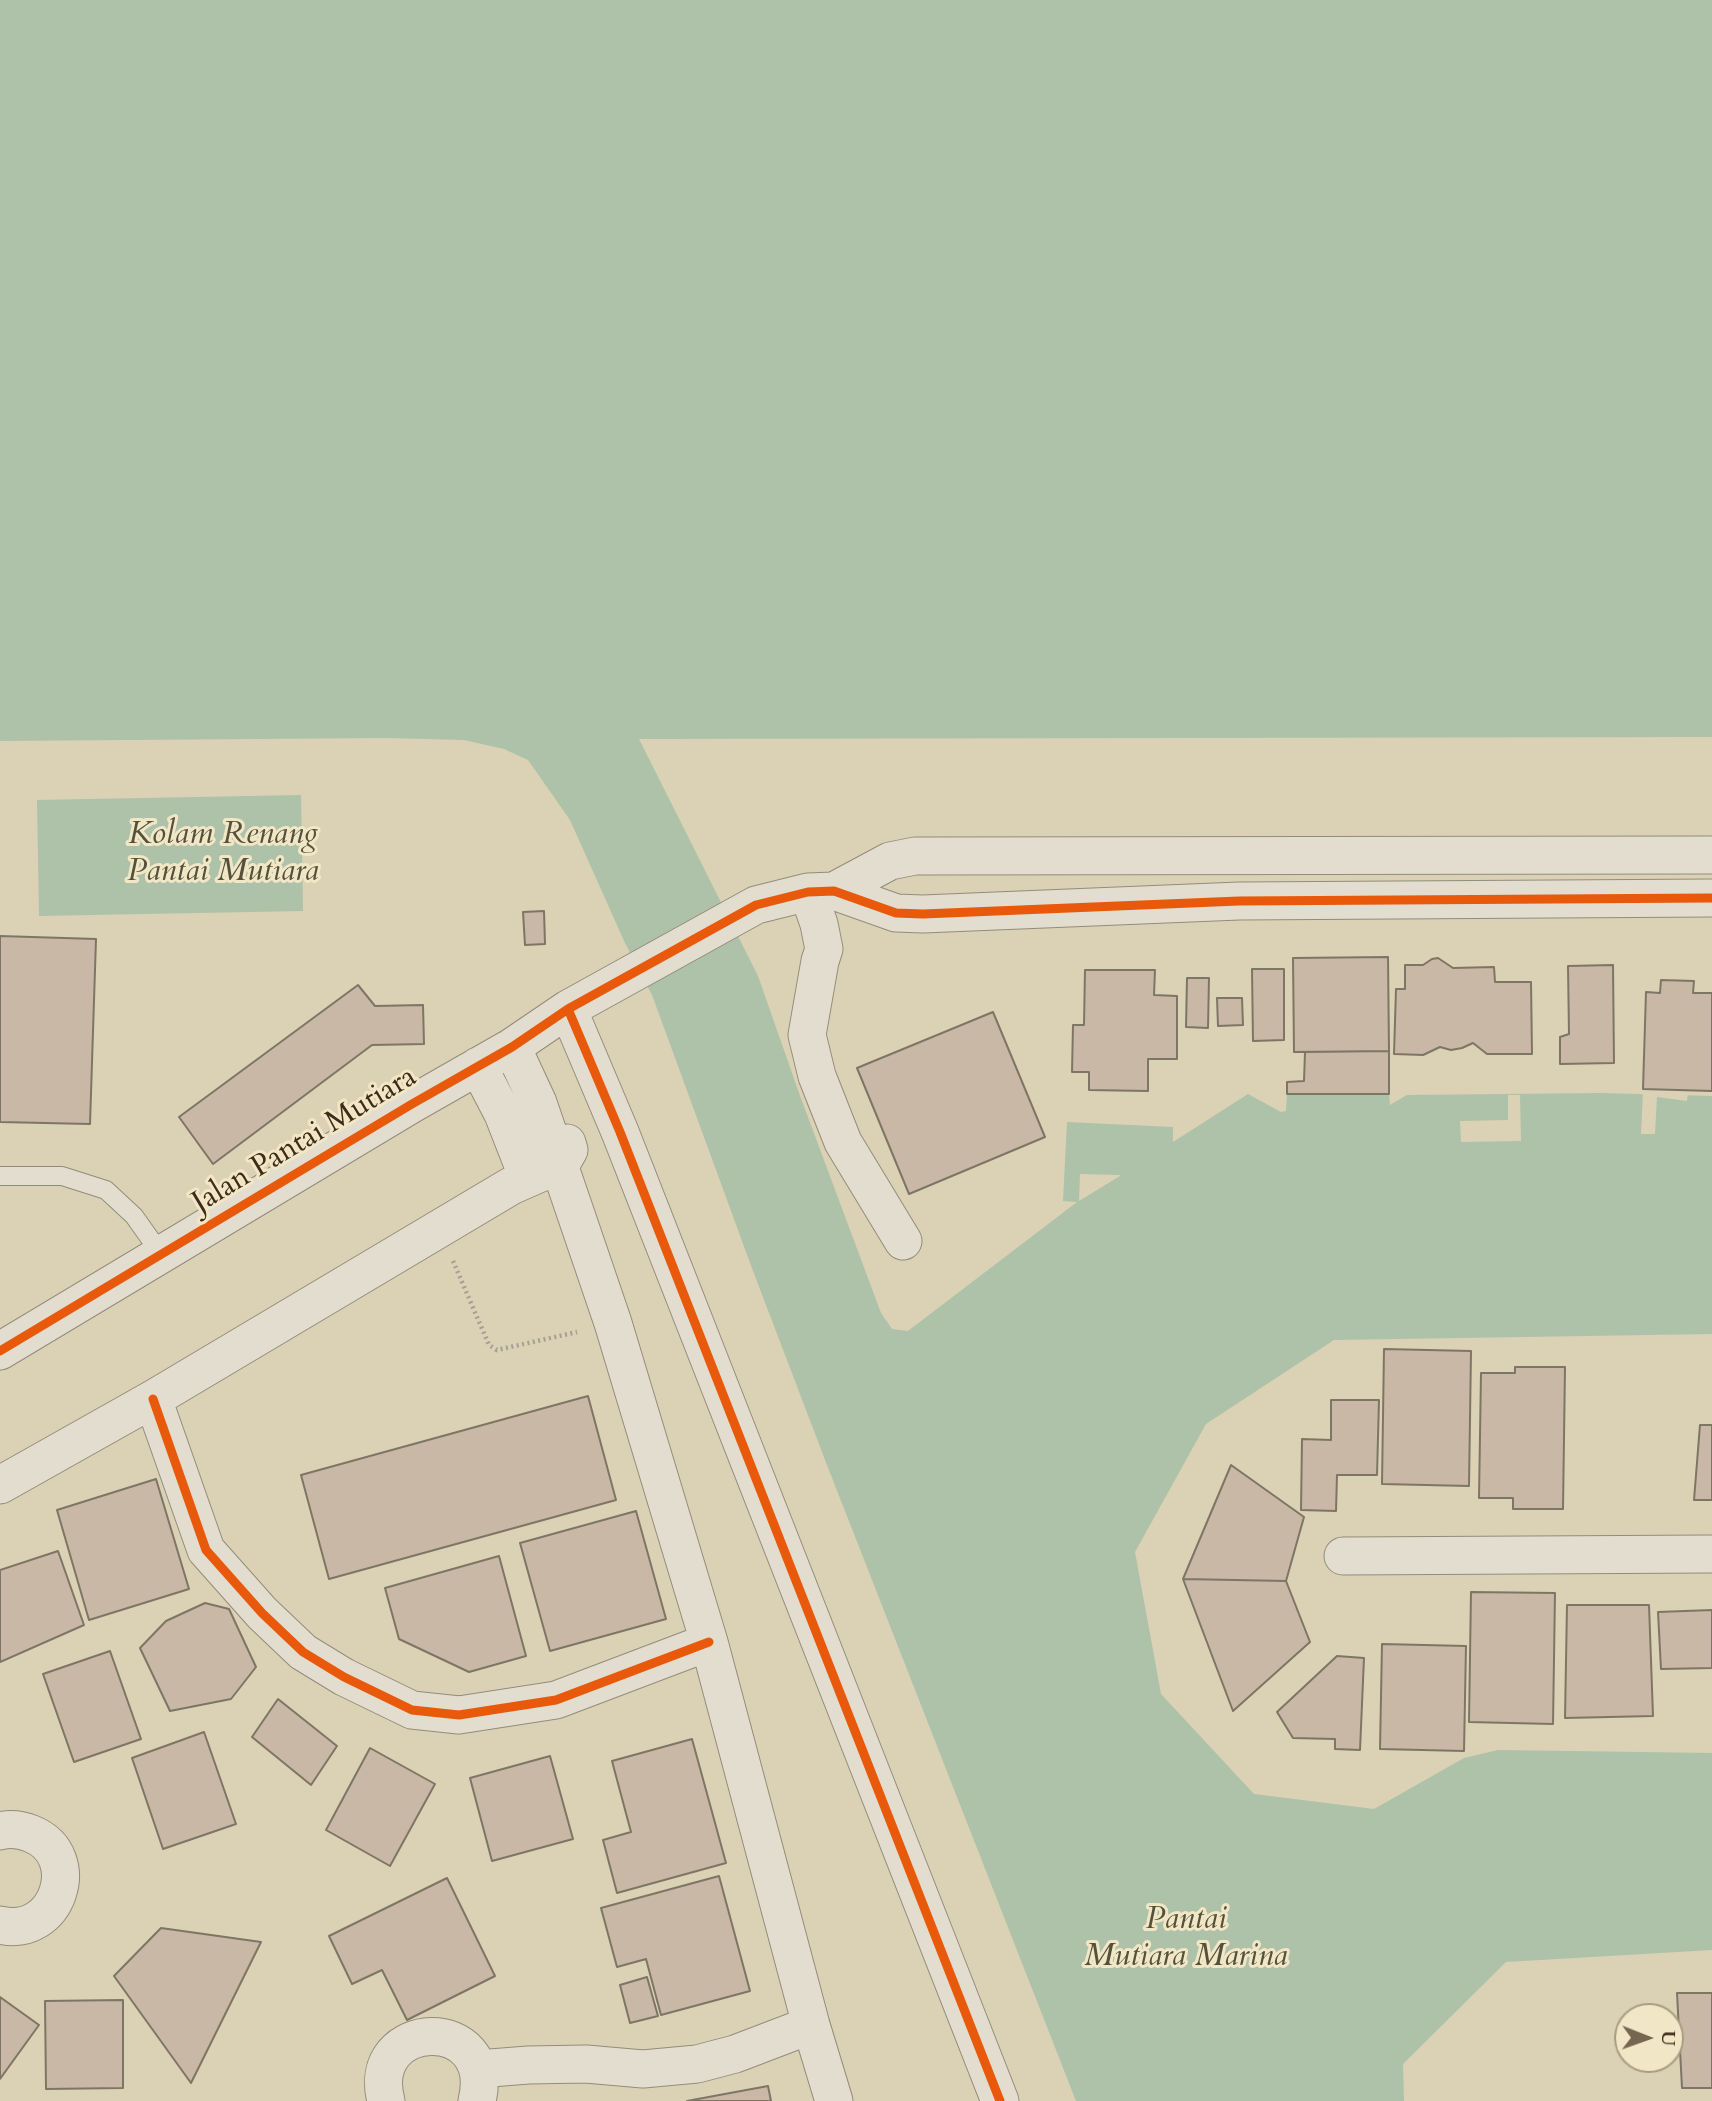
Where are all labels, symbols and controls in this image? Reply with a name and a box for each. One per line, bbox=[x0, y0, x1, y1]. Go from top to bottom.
water label: Kolam Renang Pantai Mutiara bbox=[127, 817, 319, 892]
street label: Jalan Pantai Mutiara bbox=[186, 1060, 424, 1222]
water label: Pantai Mutiara Marina bbox=[1084, 1902, 1288, 1977]
north arrow bbox=[1614, 2003, 1684, 2073]
text: U bbox=[1655, 2030, 1681, 2046]

